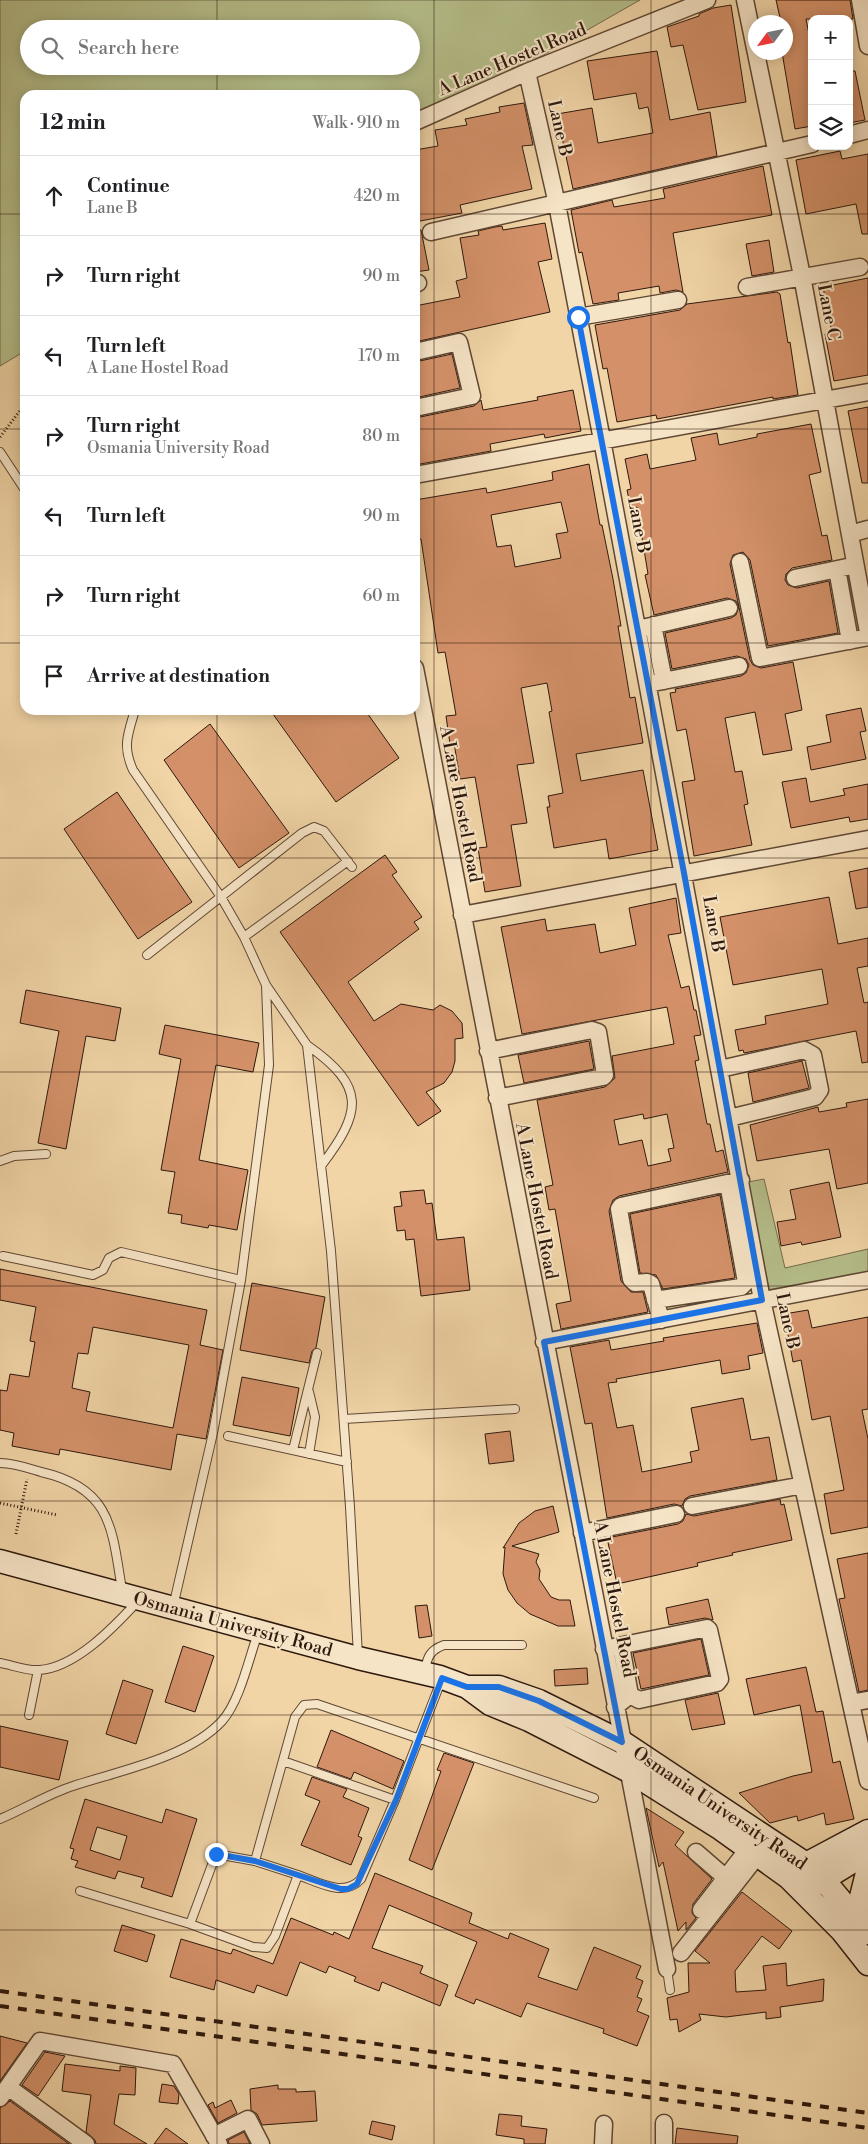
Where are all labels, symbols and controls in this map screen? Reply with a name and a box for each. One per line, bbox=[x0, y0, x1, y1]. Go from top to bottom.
north arrow bbox=[748, 15, 793, 60]
map controls bbox=[808, 15, 853, 150]
button: + bbox=[808, 15, 853, 60]
street label: A Lane Hostel Road bbox=[433, 17, 591, 102]
search box bbox=[20, 20, 420, 75]
icon: search bbox=[38, 34, 66, 62]
text: Search here bbox=[78, 36, 179, 60]
button: − bbox=[808, 60, 853, 105]
street label: Lane B bbox=[542, 98, 577, 159]
button: layers bbox=[808, 105, 853, 150]
text: 12 min bbox=[40, 110, 106, 136]
text: Walk · 910 m bbox=[313, 113, 400, 133]
text: Continue bbox=[87, 174, 170, 198]
icon: ahead bbox=[40, 182, 68, 210]
text: 420 m bbox=[353, 186, 400, 206]
text: Lane B bbox=[87, 198, 138, 218]
icon: right bbox=[40, 262, 68, 290]
text: Turn right bbox=[87, 264, 180, 288]
text: 90 m bbox=[362, 266, 400, 286]
street label: Lane C bbox=[812, 282, 845, 342]
route start bbox=[567, 306, 590, 329]
text: Turn left bbox=[87, 334, 166, 358]
icon: left bbox=[40, 342, 68, 370]
text: 170 m bbox=[358, 346, 400, 366]
text: A Lane Hostel Road bbox=[87, 358, 229, 378]
text: Turn right bbox=[87, 414, 180, 438]
icon: right bbox=[40, 422, 68, 450]
text: 80 m bbox=[362, 426, 400, 446]
text: Osmania University Road bbox=[87, 438, 270, 458]
street label: Lane B bbox=[622, 495, 655, 555]
icon: left bbox=[40, 502, 68, 530]
text: Turn left bbox=[87, 504, 166, 528]
text: 90 m bbox=[362, 506, 400, 526]
icon: right bbox=[40, 582, 68, 610]
text: Turn right bbox=[87, 584, 180, 608]
text: 60 m bbox=[362, 586, 400, 606]
icon: arrive bbox=[40, 662, 68, 690]
text: Arrive at destination bbox=[87, 664, 270, 688]
street label: A Lane Hostel Road bbox=[434, 723, 487, 885]
street label: Lane B bbox=[697, 894, 730, 954]
street label: A Lane Hostel Road bbox=[510, 1120, 563, 1282]
street label: Lane B bbox=[770, 1291, 805, 1351]
street label: A Lane Hostel Road bbox=[588, 1518, 641, 1680]
street label: Osmania University Road bbox=[131, 1587, 336, 1662]
street label: Osmania University Road bbox=[628, 1741, 812, 1876]
route end bbox=[205, 1843, 228, 1866]

